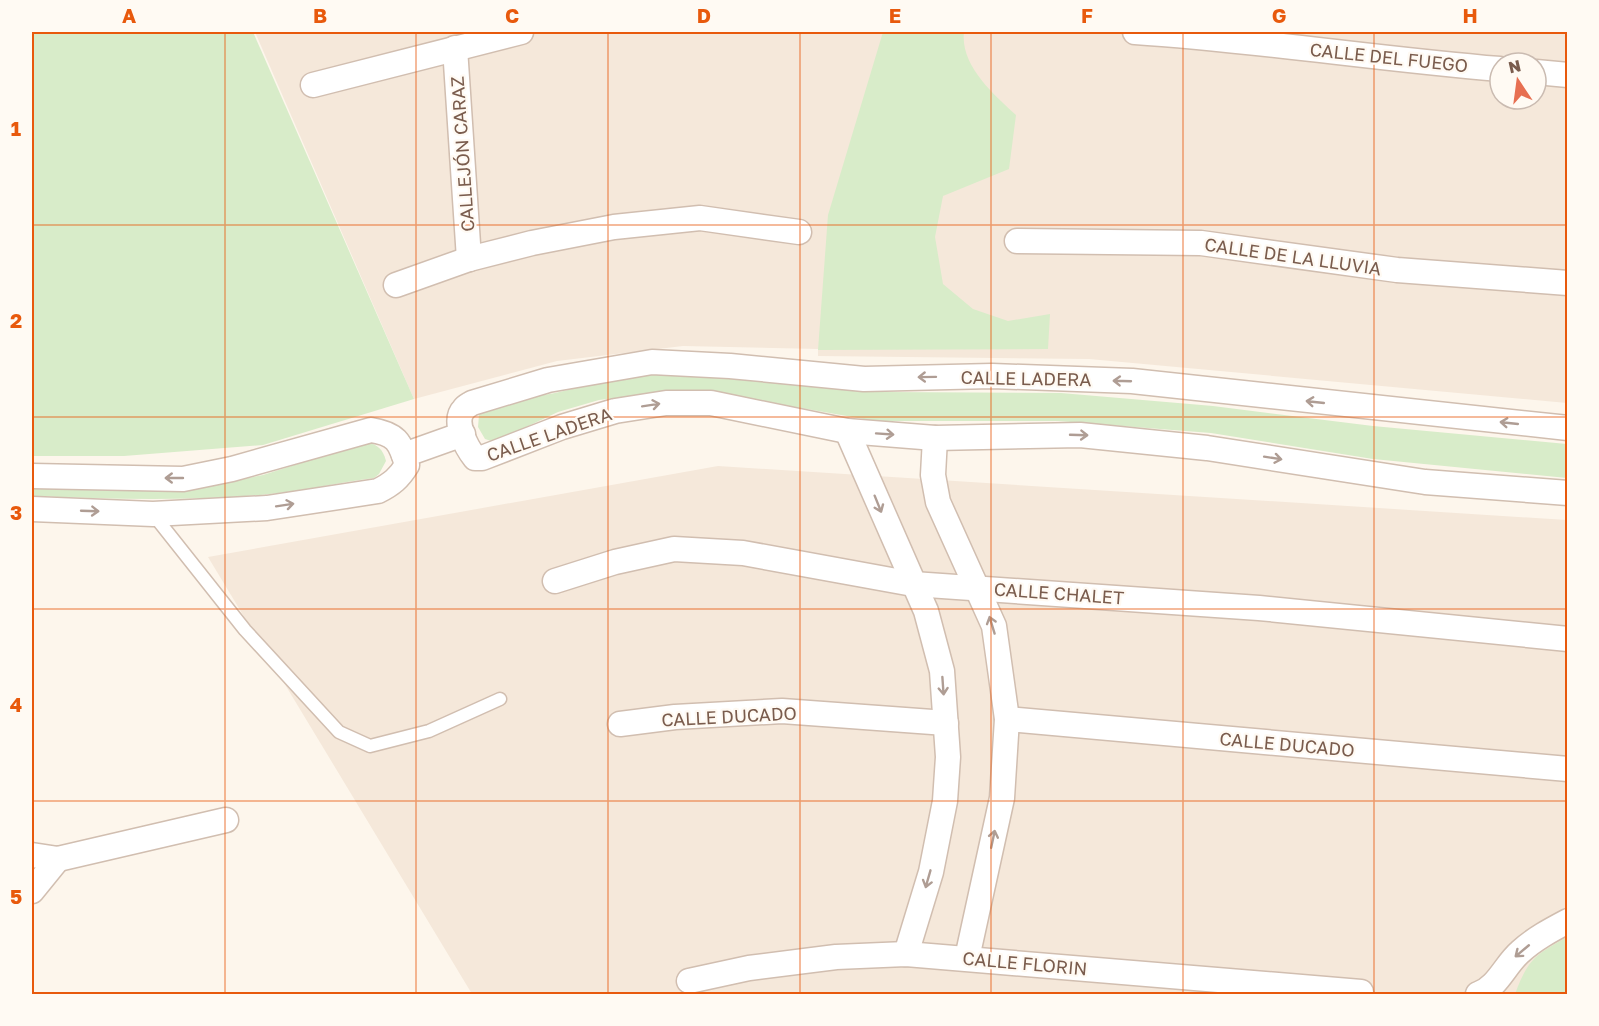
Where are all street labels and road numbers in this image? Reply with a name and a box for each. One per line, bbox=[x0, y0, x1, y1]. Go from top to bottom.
street label: CALLE DEL FUEGO bbox=[1309, 38, 1469, 76]
street label: CALLEJÓN CARAZ bbox=[446, 75, 478, 233]
street label: CALLE DE LA LLUVIA bbox=[1203, 233, 1383, 279]
street label: CALLE LADERA bbox=[960, 366, 1092, 390]
street label: CALLE LADERA bbox=[484, 402, 614, 466]
street label: CALLE CHALET bbox=[993, 577, 1125, 609]
street label: CALLE DUCADO bbox=[661, 701, 797, 731]
street label: CALLE DUCADO bbox=[1219, 727, 1355, 761]
street label: CALLE FLORIN bbox=[962, 947, 1088, 979]

